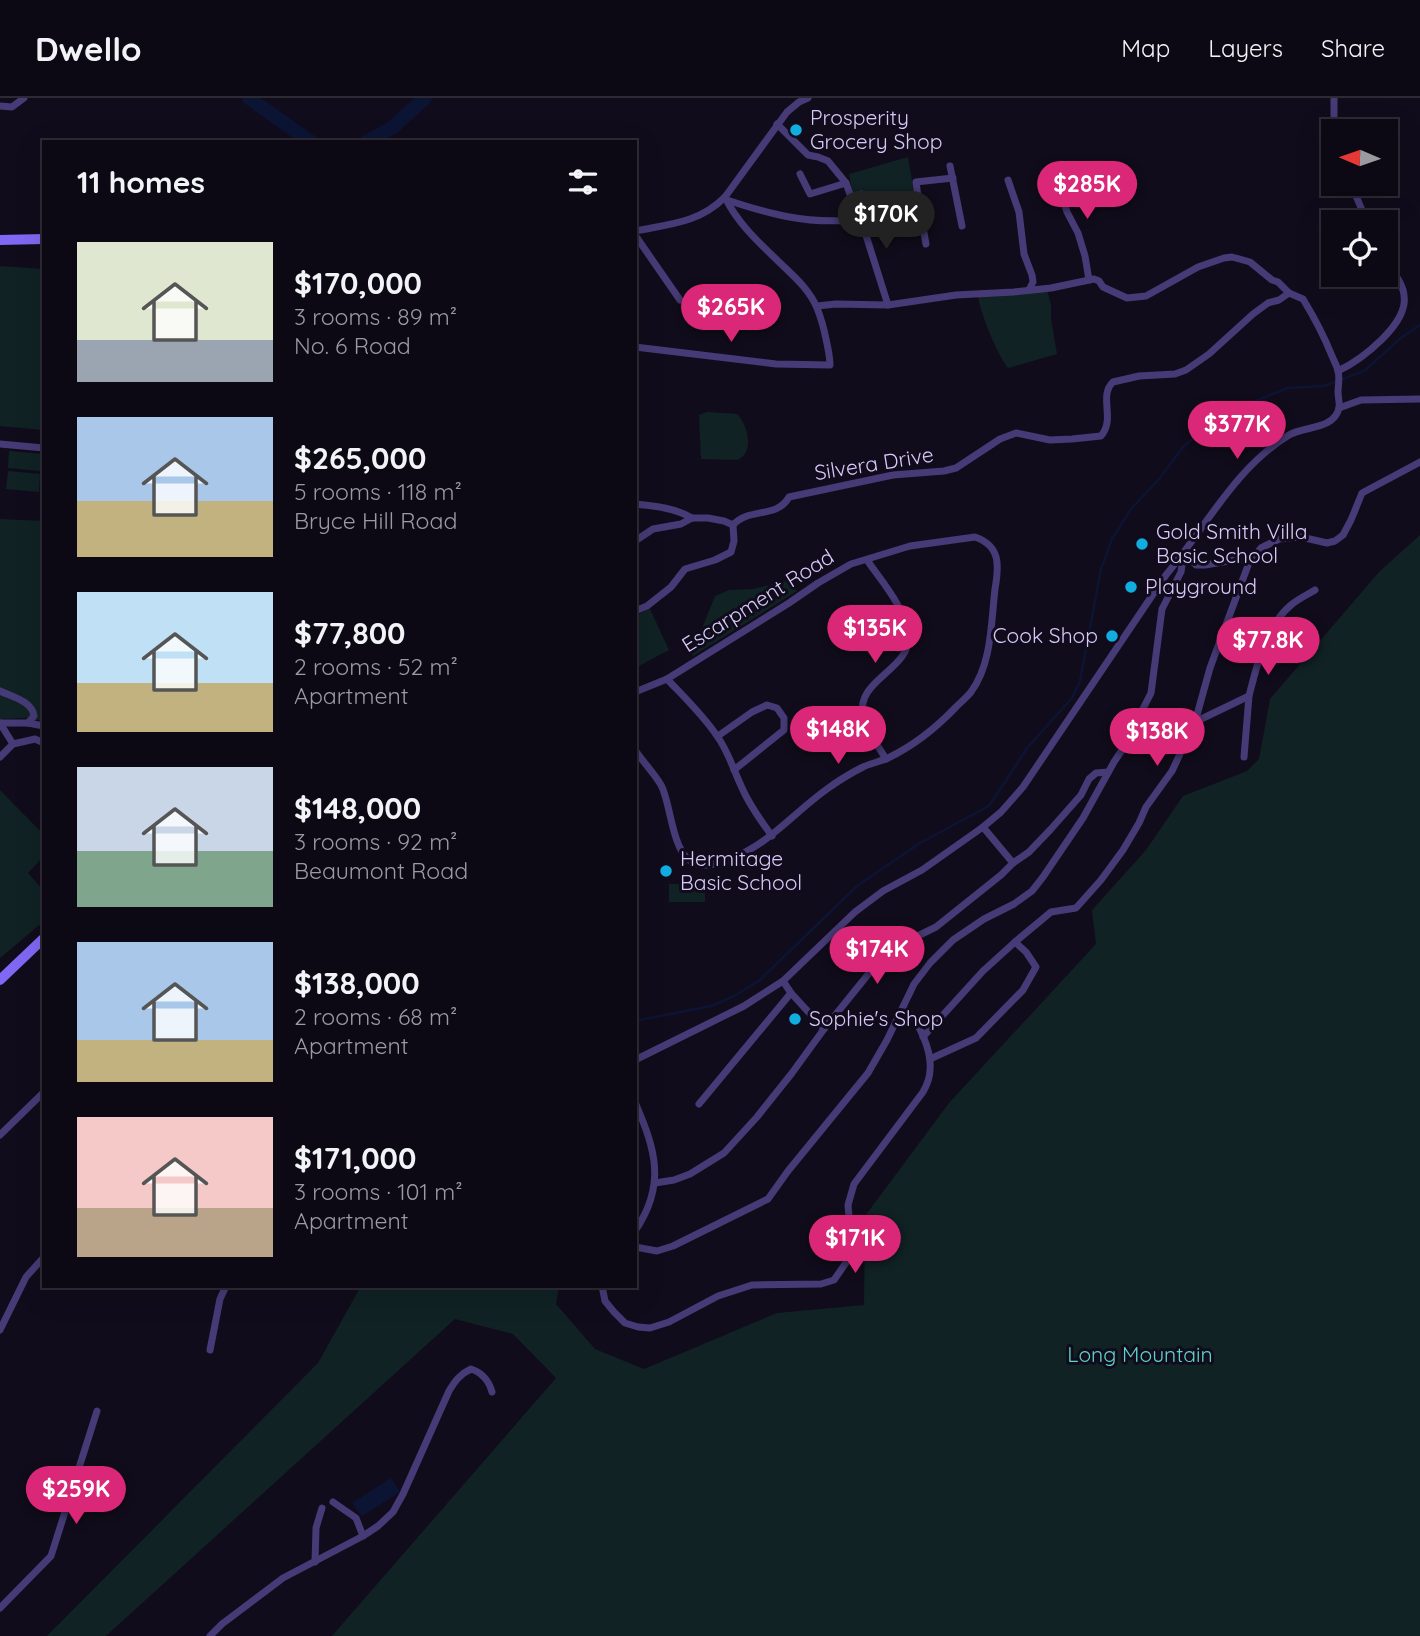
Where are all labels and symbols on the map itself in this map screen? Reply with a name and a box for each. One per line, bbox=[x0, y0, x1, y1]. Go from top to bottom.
place label: Prosperity Grocery Shop bbox=[810, 104, 943, 154]
north arrow bbox=[1321, 119, 1398, 196]
marker: Prosperity Grocery Shop bbox=[788, 122, 804, 138]
pin: $285K bbox=[1038, 162, 1136, 221]
pin: $170K bbox=[837, 192, 935, 251]
pin: $265K bbox=[682, 285, 780, 344]
pin: $377K bbox=[1188, 402, 1286, 461]
street label: Silvera Drive bbox=[812, 441, 935, 485]
place label: Gold Smith Villa Basic School bbox=[1156, 518, 1307, 568]
marker: Gold Smith Villa Basic School bbox=[1134, 536, 1150, 552]
street label: Escarpment Road bbox=[677, 543, 838, 657]
place label: Playground bbox=[1145, 573, 1257, 599]
marker: Playground bbox=[1123, 579, 1139, 595]
pin: $135K bbox=[826, 606, 924, 665]
pin: $77.8K bbox=[1211, 618, 1325, 677]
place label: Cook Shop bbox=[993, 622, 1098, 648]
marker: Cook Shop bbox=[1104, 628, 1120, 644]
pin: $148K bbox=[789, 706, 887, 766]
pin: $138K bbox=[1108, 708, 1206, 768]
place label: Hermitage Basic School bbox=[680, 845, 802, 895]
marker: Hermitage Basic School bbox=[658, 863, 674, 879]
pin: $174K bbox=[828, 926, 926, 986]
place label: Sophie's Shop bbox=[809, 1005, 943, 1031]
marker: Sophie's Shop bbox=[787, 1011, 803, 1027]
pin: $171K bbox=[806, 1216, 904, 1275]
park label: Long Mountain bbox=[1067, 1341, 1213, 1367]
pin: $259K bbox=[27, 1466, 125, 1526]

